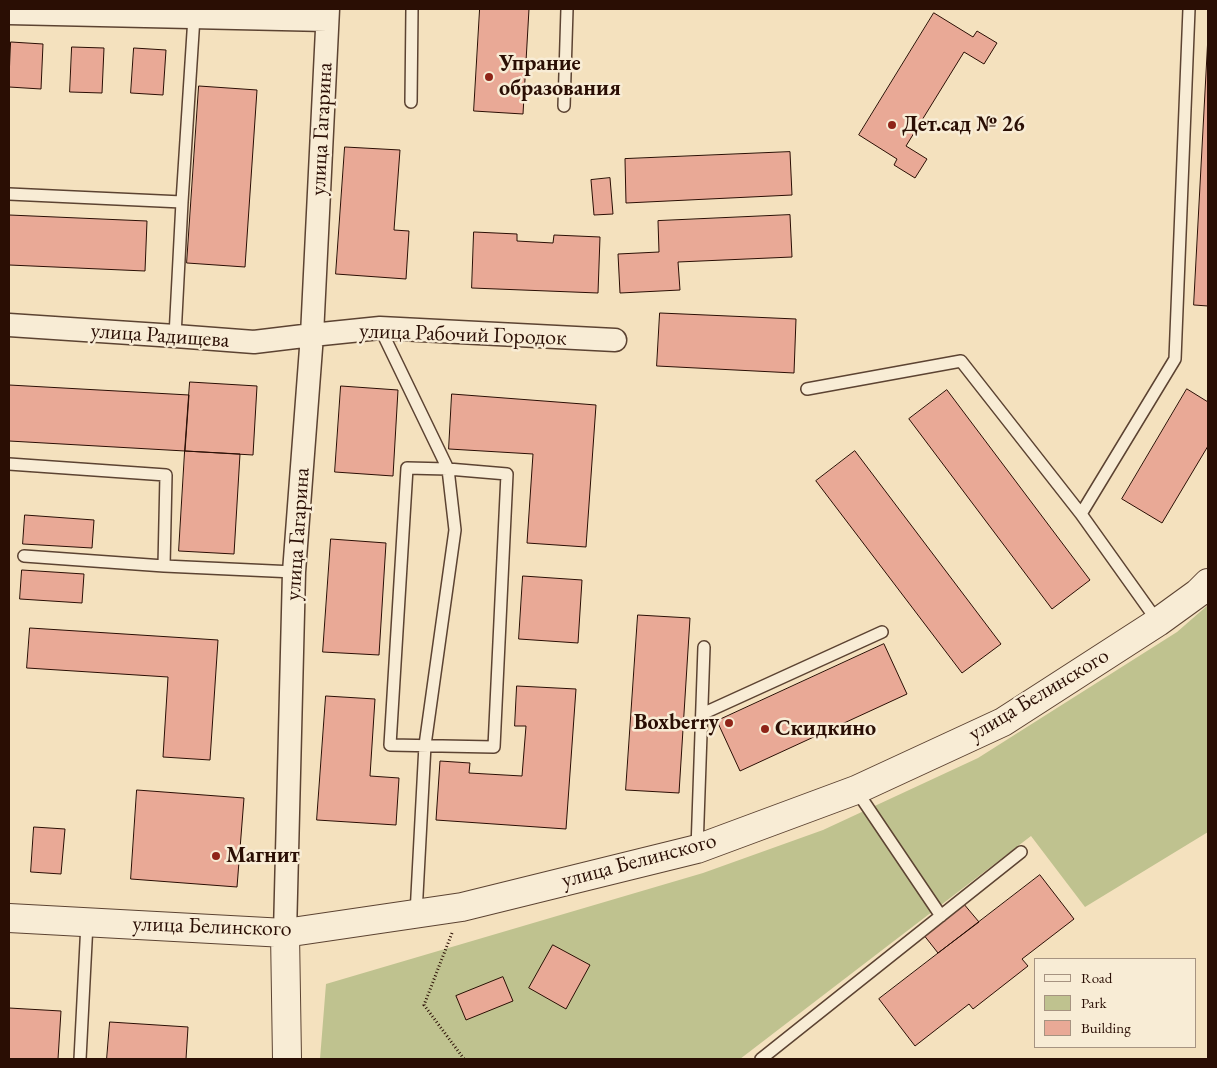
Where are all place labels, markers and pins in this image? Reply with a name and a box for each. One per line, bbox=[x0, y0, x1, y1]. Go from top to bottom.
place label: Упрание образования bbox=[499, 51, 621, 102]
marker: Упрание образования bbox=[483, 71, 495, 83]
place label: Дет.сад № 26 bbox=[902, 112, 1025, 138]
marker: Дет.сад № 26 bbox=[886, 119, 898, 131]
place label: Boxberry bbox=[634, 710, 719, 736]
place label: Скидкино bbox=[775, 716, 876, 742]
marker: Boxberry bbox=[723, 717, 735, 729]
marker: Скидкино bbox=[759, 723, 771, 735]
place label: Магнит bbox=[226, 843, 300, 869]
marker: Магнит bbox=[210, 850, 222, 862]

